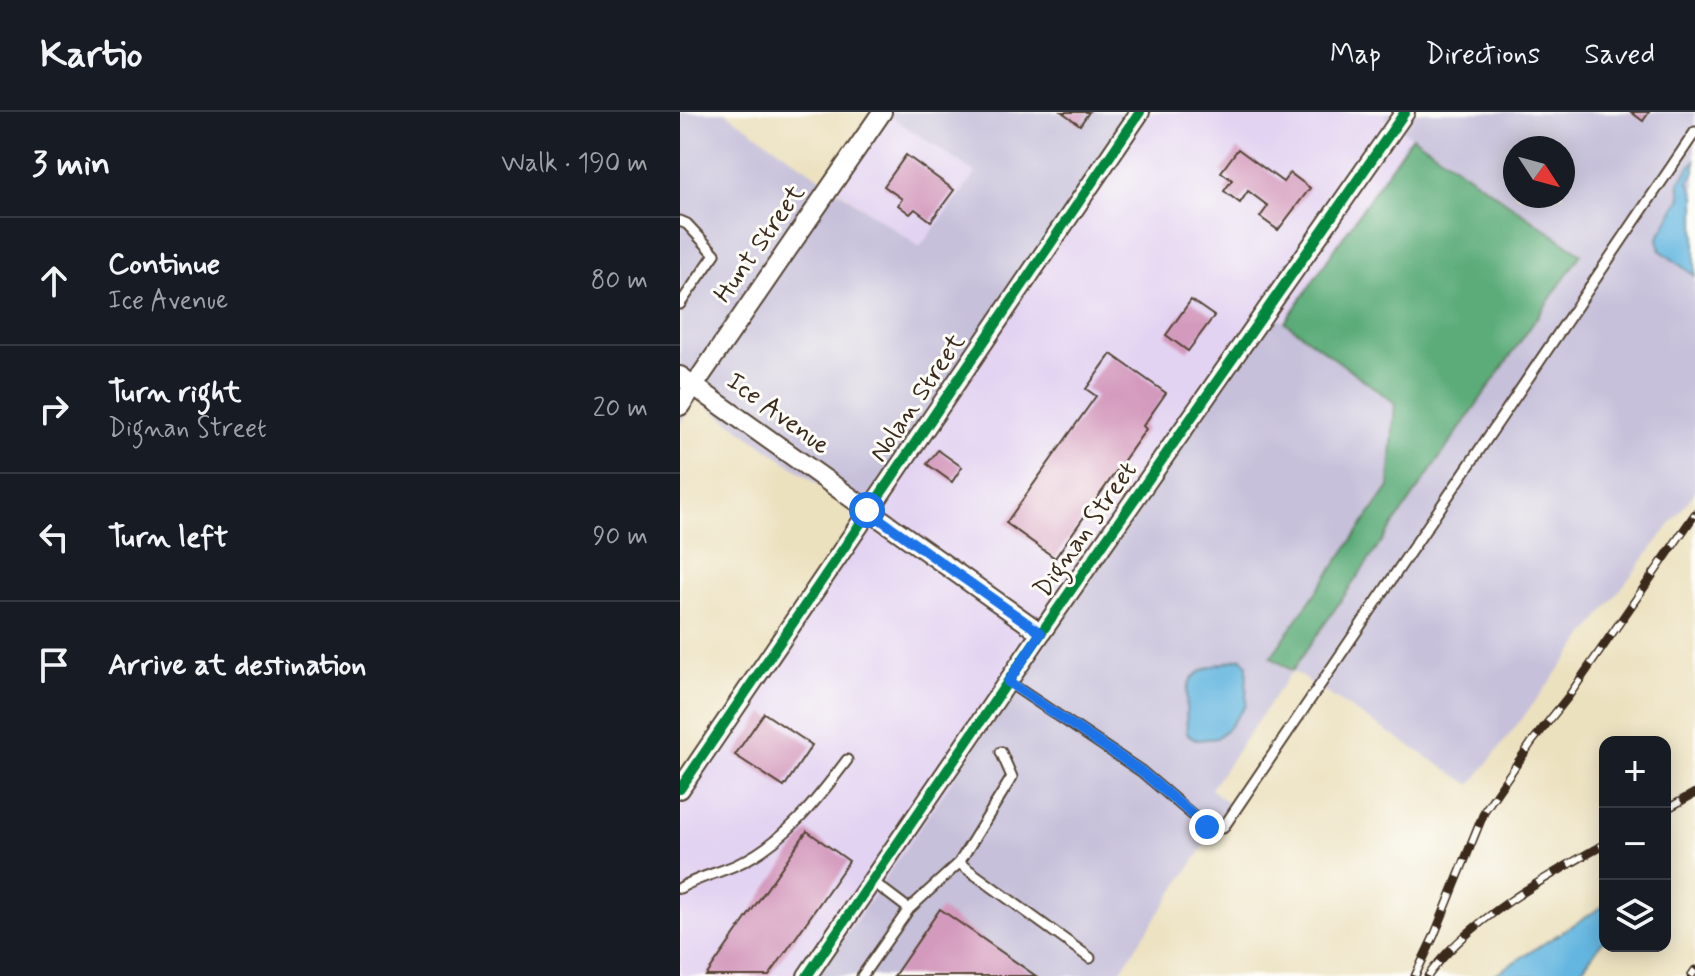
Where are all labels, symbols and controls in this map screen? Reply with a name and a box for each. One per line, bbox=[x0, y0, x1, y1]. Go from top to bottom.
text: Kartio bbox=[40, 31, 143, 80]
text: Map bbox=[1330, 37, 1381, 74]
text: Directions bbox=[1425, 37, 1540, 74]
text: Saved bbox=[1584, 37, 1655, 74]
north arrow bbox=[1503, 136, 1575, 208]
text: 3 min bbox=[32, 142, 110, 187]
text: Walk · 190 m bbox=[501, 147, 648, 181]
street label: Hunt Street bbox=[707, 178, 813, 310]
text: Continue bbox=[108, 245, 220, 284]
icon: ahead bbox=[32, 259, 76, 303]
text: 80 m bbox=[591, 264, 648, 298]
text: Ice Avenue bbox=[108, 284, 228, 318]
street label: Nolan Street bbox=[862, 327, 974, 469]
street label: Ice Avenue bbox=[719, 365, 837, 463]
text: Turn right bbox=[108, 373, 241, 412]
icon: right bbox=[32, 387, 76, 431]
text: 20 m bbox=[593, 392, 648, 426]
text: Dignan Street bbox=[108, 412, 267, 446]
street label: Dignan Street bbox=[1027, 455, 1148, 606]
route start bbox=[849, 492, 885, 528]
icon: left bbox=[32, 515, 76, 559]
text: Turn left bbox=[108, 518, 228, 557]
text: 90 m bbox=[593, 520, 648, 554]
icon: arrive bbox=[32, 643, 76, 687]
text: Arrive at destination bbox=[108, 646, 366, 685]
map controls bbox=[1599, 736, 1671, 952]
button: + bbox=[1599, 736, 1671, 808]
button: − bbox=[1599, 808, 1671, 880]
route end bbox=[1189, 809, 1225, 845]
button: layers bbox=[1599, 880, 1671, 952]

